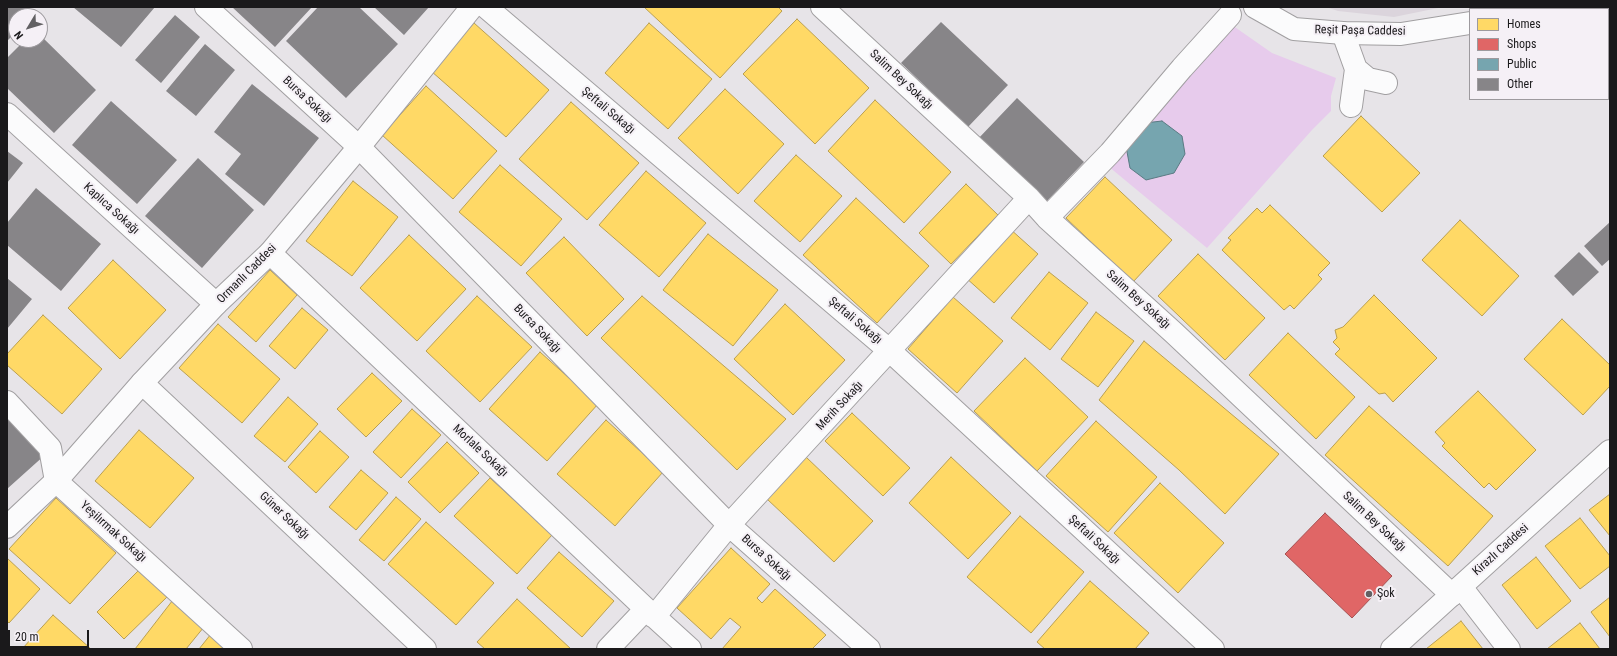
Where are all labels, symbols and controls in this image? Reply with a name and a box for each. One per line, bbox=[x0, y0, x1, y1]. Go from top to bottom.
north arrow bbox=[8, 8, 48, 48]
legend bbox=[1469, 8, 1609, 100]
text: Homes bbox=[1507, 17, 1541, 31]
street label: Reşit Paşa Caddesi bbox=[1314, 23, 1406, 39]
text: N bbox=[12, 28, 26, 42]
text: Shops bbox=[1507, 37, 1536, 51]
street label: Salim Bey Sokağı bbox=[866, 47, 936, 113]
text: Public bbox=[1507, 57, 1536, 71]
street label: Bursa Sokağı bbox=[279, 74, 335, 126]
text: Other bbox=[1507, 77, 1533, 91]
street label: Şeftali Sokağı bbox=[578, 84, 638, 138]
street label: Kaplıca Sokağı bbox=[80, 180, 142, 238]
street label: Ormanlı Caddesi bbox=[214, 241, 280, 307]
street label: Salim Bey Sokağı bbox=[1103, 267, 1173, 333]
street label: Şeftali Sokağı bbox=[825, 294, 885, 348]
street label: Bursa Sokağı bbox=[510, 302, 564, 356]
street label: Merih Sokağı bbox=[814, 378, 866, 434]
street label: Morlale Sokağı bbox=[449, 422, 511, 480]
street label: Güner Sokağı bbox=[256, 489, 312, 543]
street label: Salim Bey Sokağı bbox=[1339, 489, 1409, 555]
street label: Yeşilırmak Sokağı bbox=[77, 499, 149, 565]
street label: Şeftali Sokağı bbox=[1065, 512, 1123, 568]
street label: Kirazlı Caddesi bbox=[1470, 521, 1532, 579]
street label: Bursa Sokağı bbox=[738, 532, 794, 584]
place label: Şok bbox=[1377, 587, 1395, 601]
marker: Şok bbox=[1364, 589, 1374, 599]
scale bar bbox=[10, 622, 91, 648]
text: 20 m bbox=[15, 630, 39, 644]

